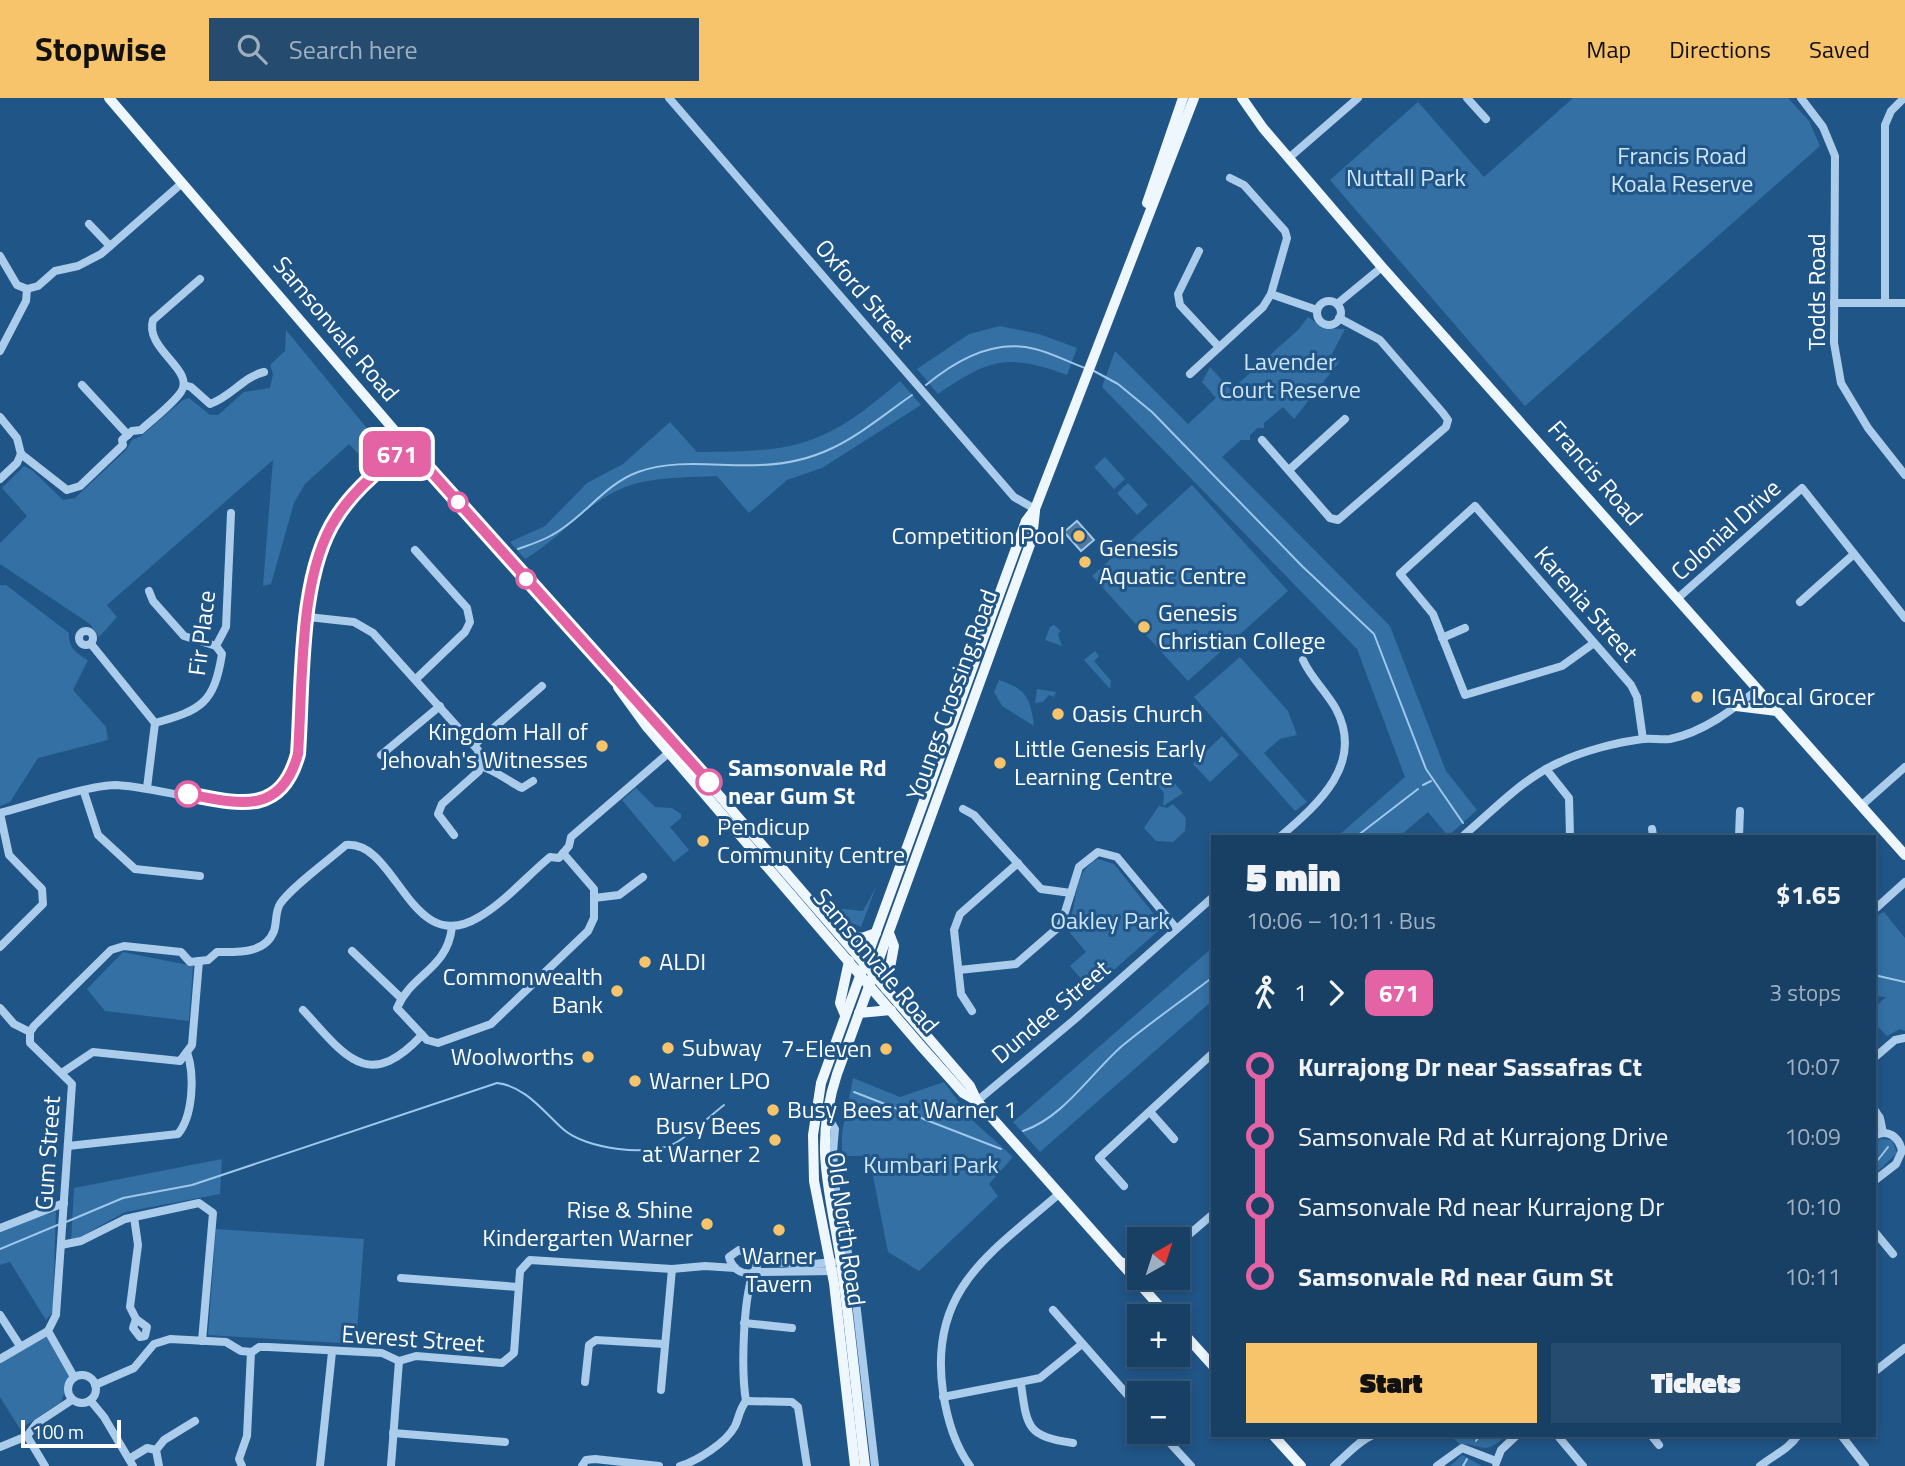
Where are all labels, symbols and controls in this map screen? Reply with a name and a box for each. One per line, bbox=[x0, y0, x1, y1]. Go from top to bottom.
search box bbox=[209, 18, 699, 81]
text: Stopwise bbox=[35, 24, 167, 74]
icon: search bbox=[233, 30, 271, 68]
text: Search here bbox=[289, 30, 418, 69]
text: Map bbox=[1586, 31, 1631, 67]
text: Directions bbox=[1669, 31, 1771, 67]
text: Saved bbox=[1809, 31, 1870, 67]
park label: Francis Road Koala Reserve bbox=[1611, 137, 1753, 201]
park label: Nuttall Park bbox=[1346, 159, 1467, 195]
street label: Oxford Street bbox=[807, 231, 923, 356]
street label: Todds Road bbox=[1798, 234, 1834, 350]
street label: Samsonvale Road bbox=[265, 248, 408, 409]
park label: Lavender Court Reserve bbox=[1219, 343, 1361, 407]
street label: Francis Road bbox=[1540, 412, 1652, 533]
line badge: 671 bbox=[357, 431, 437, 477]
text: 671 bbox=[377, 436, 417, 472]
street label: Colonial Drive bbox=[1662, 470, 1788, 589]
unlabelled marker bbox=[448, 492, 468, 512]
place label: Competition Pool bbox=[892, 517, 1065, 553]
marker: Competition Pool bbox=[1071, 528, 1087, 544]
place label: Genesis Aquatic Centre bbox=[1099, 529, 1246, 593]
street label: Karenia Street bbox=[1526, 538, 1648, 670]
marker: Genesis Aquatic Centre bbox=[1077, 554, 1093, 570]
unlabelled marker bbox=[516, 569, 536, 589]
street label: Youngs Crossing Road bbox=[896, 584, 1006, 805]
street label: Fir Place bbox=[178, 588, 224, 678]
place label: Genesis Christian College bbox=[1158, 594, 1326, 658]
marker: Genesis Christian College bbox=[1136, 619, 1152, 635]
place label: IGA Local Grocer bbox=[1711, 678, 1875, 714]
marker: IGA Local Grocer bbox=[1689, 689, 1705, 705]
place label: Oasis Church bbox=[1072, 695, 1203, 731]
marker: Oasis Church bbox=[1050, 706, 1066, 722]
place label: Kingdom Hall of Jehovah's Witnesses bbox=[381, 713, 588, 777]
place label: Little Genesis Early Learning Centre bbox=[1014, 730, 1206, 794]
marker: Kingdom Hall of Jehovah's Witnesses bbox=[594, 738, 610, 754]
place label: Samsonvale Rd near Gum St bbox=[728, 749, 887, 813]
marker: Little Genesis Early Learning Centre bbox=[992, 755, 1008, 771]
marker: Samsonvale Rd near Gum St bbox=[696, 769, 722, 795]
unlabelled marker bbox=[175, 781, 201, 807]
place label: Pendicup Community Centre bbox=[717, 808, 905, 872]
marker: Pendicup Community Centre bbox=[695, 833, 711, 849]
text: 5 min bbox=[1246, 848, 1340, 906]
text: $1.65 bbox=[1776, 875, 1841, 914]
street label: Samsonvale Road bbox=[805, 880, 948, 1041]
park label: Oakley Park bbox=[1050, 902, 1170, 938]
text: 10:06 – 10:11 · Bus bbox=[1246, 903, 1436, 938]
place label: ALDI bbox=[659, 943, 706, 979]
street label: Dundee Street bbox=[983, 950, 1118, 1072]
marker: ALDI bbox=[637, 954, 653, 970]
place label: Commonwealth Bank bbox=[443, 958, 603, 1022]
icon: walk bbox=[1246, 974, 1284, 1012]
icon: forward bbox=[1317, 974, 1355, 1012]
text: 1 bbox=[1294, 975, 1307, 1010]
text: 671 bbox=[1379, 975, 1419, 1011]
text: 3 stops bbox=[1769, 975, 1841, 1010]
marker: Commonwealth Bank bbox=[609, 983, 625, 999]
place label: Subway bbox=[682, 1029, 762, 1065]
place label: 7-Eleven bbox=[781, 1030, 872, 1066]
place label: Woolworths bbox=[451, 1038, 574, 1074]
marker: Subway bbox=[660, 1040, 676, 1056]
marker: 7-Eleven bbox=[878, 1041, 894, 1057]
text: Kurrajong Dr near Sassafras Ct bbox=[1298, 1047, 1642, 1086]
marker: Woolworths bbox=[580, 1049, 596, 1065]
text: 10:07 bbox=[1784, 1049, 1841, 1084]
place label: Warner LPO bbox=[649, 1062, 770, 1098]
marker: Warner LPO bbox=[627, 1073, 643, 1089]
place label: Busy Bees at Warner 1 bbox=[787, 1091, 1017, 1127]
street label: Gum Street bbox=[25, 1094, 69, 1211]
marker: Busy Bees at Warner 1 bbox=[765, 1102, 781, 1118]
place label: Busy Bees at Warner 2 bbox=[642, 1107, 761, 1171]
text: Samsonvale Rd at Kurrajong Drive bbox=[1298, 1117, 1668, 1156]
text: 10:09 bbox=[1784, 1119, 1841, 1154]
marker: Busy Bees at Warner 2 bbox=[767, 1132, 783, 1148]
park label: Kumbari Park bbox=[863, 1146, 999, 1182]
street label: Old North Road bbox=[818, 1150, 876, 1308]
text: Samsonvale Rd near Kurrajong Dr bbox=[1298, 1187, 1664, 1226]
text: 10:10 bbox=[1784, 1189, 1841, 1224]
place label: Rise & Shine Kindergarten Warner bbox=[482, 1191, 693, 1255]
marker: Rise & Shine Kindergarten Warner bbox=[699, 1216, 715, 1232]
marker: Warner Tavern bbox=[771, 1222, 787, 1238]
north arrow bbox=[1127, 1227, 1190, 1290]
map controls bbox=[1127, 1227, 1190, 1444]
place label: Warner Tavern bbox=[742, 1237, 816, 1301]
text: Samsonvale Rd near Gum St bbox=[1298, 1257, 1613, 1296]
text: 10:11 bbox=[1784, 1259, 1841, 1294]
button: + bbox=[1127, 1304, 1190, 1367]
street label: Everest Street bbox=[340, 1315, 486, 1361]
button: Start bbox=[1246, 1343, 1537, 1423]
button: Tickets bbox=[1551, 1343, 1841, 1423]
button: − bbox=[1127, 1381, 1190, 1444]
scale bar bbox=[21, 1417, 121, 1449]
text: 100 m bbox=[32, 1417, 84, 1446]

